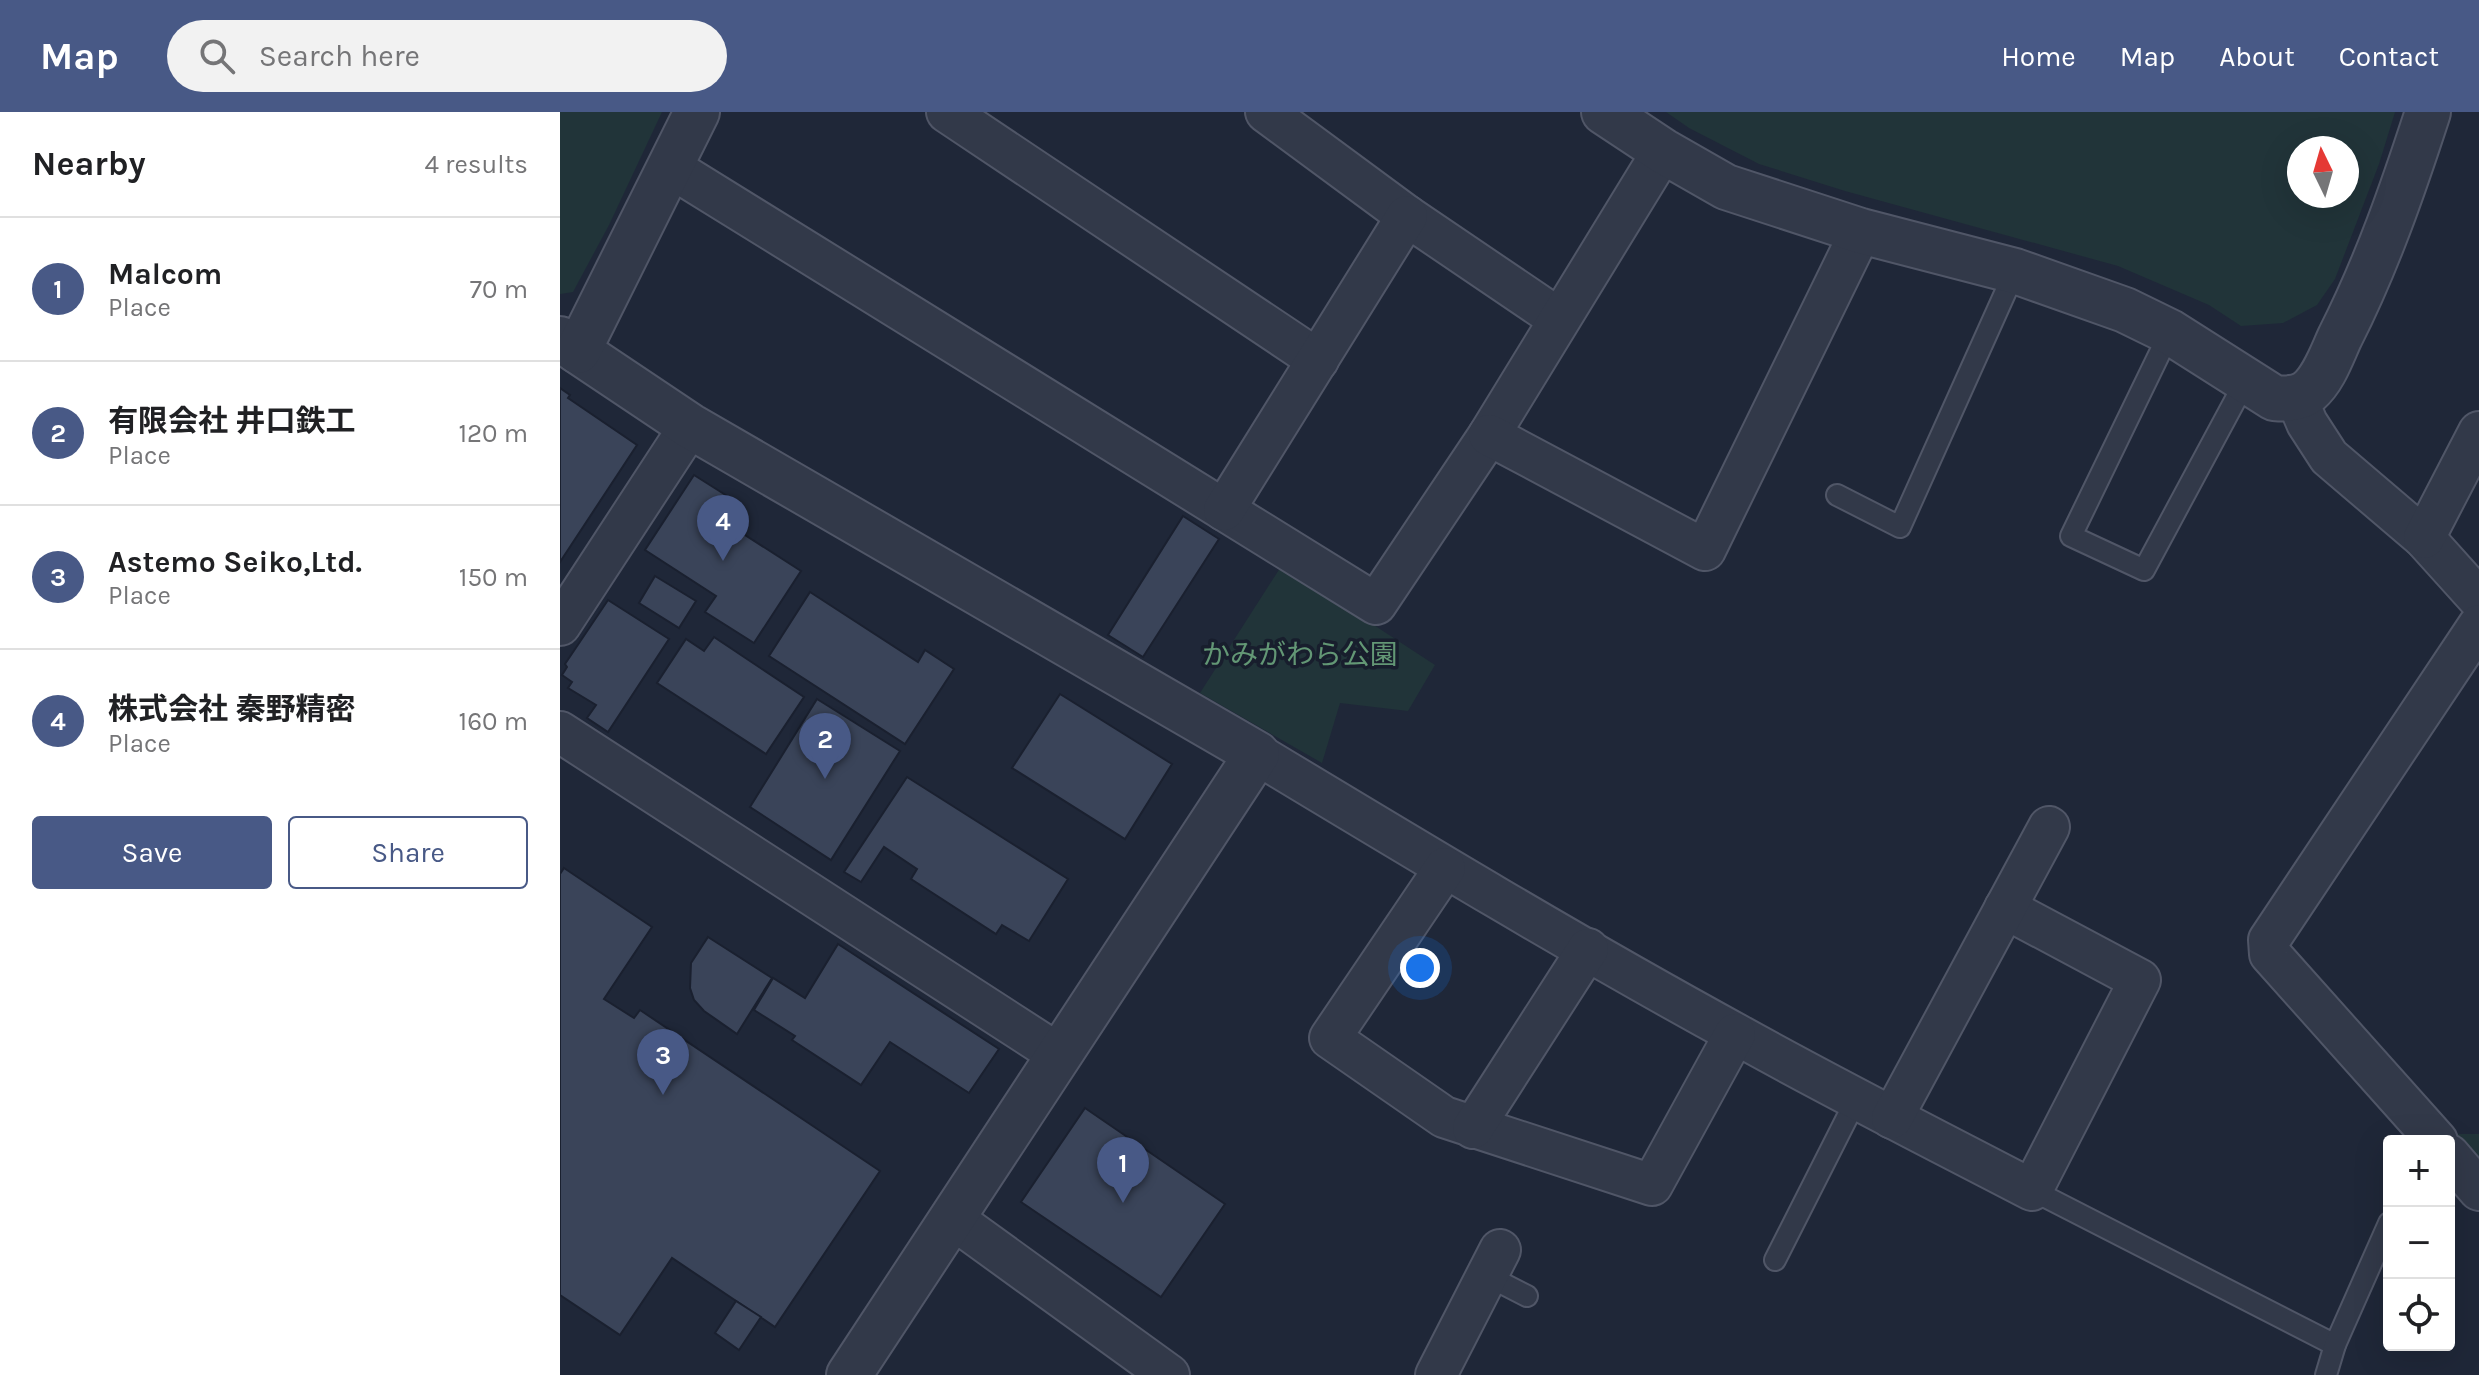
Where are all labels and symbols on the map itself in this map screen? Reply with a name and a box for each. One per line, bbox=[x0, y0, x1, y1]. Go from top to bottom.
north arrow bbox=[2287, 136, 2359, 208]
pin: 4 bbox=[697, 495, 749, 561]
park label: かみがわら公園 bbox=[1202, 638, 1398, 671]
pin: 2 bbox=[799, 713, 851, 779]
your location bbox=[1400, 948, 1440, 988]
pin: 3 bbox=[637, 1029, 689, 1095]
pin: 1 bbox=[1097, 1137, 1149, 1203]

